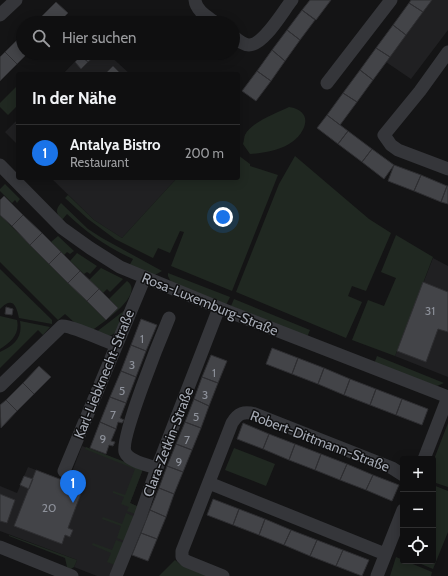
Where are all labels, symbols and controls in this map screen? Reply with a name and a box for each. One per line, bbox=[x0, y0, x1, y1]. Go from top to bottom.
search box bbox=[16, 16, 240, 60]
icon: search bbox=[30, 27, 52, 49]
text: Hier suchen bbox=[62, 29, 137, 47]
text: In der Nähe bbox=[32, 88, 116, 108]
text: Antalya Bistro bbox=[70, 136, 161, 154]
text: 1 bbox=[43, 145, 47, 161]
text: 200 m bbox=[185, 145, 224, 161]
text: Restaurant bbox=[70, 154, 129, 170]
your location bbox=[213, 207, 233, 227]
street label: Rosa-Luxemburg-Straße bbox=[139, 268, 281, 340]
house number: 31 bbox=[425, 303, 435, 318]
street label: Karl-Liebknecht-Straße bbox=[70, 307, 138, 441]
house number: 1 bbox=[140, 331, 144, 346]
house number: 3 bbox=[129, 357, 135, 372]
house number: 1 bbox=[212, 365, 216, 380]
house number: 5 bbox=[119, 383, 125, 398]
street label: Clara-Zetkin-Straße bbox=[139, 385, 197, 499]
house number: 3 bbox=[202, 387, 208, 402]
street label: Robert-Dittmann-Straße bbox=[248, 406, 392, 476]
house number: 7 bbox=[110, 407, 116, 422]
house number: 5 bbox=[193, 409, 199, 424]
house number: 9 bbox=[100, 431, 107, 446]
house number: 7 bbox=[184, 432, 190, 447]
house number: 9 bbox=[176, 454, 183, 469]
map controls bbox=[400, 456, 436, 564]
button: + bbox=[400, 456, 436, 492]
pin: 1 bbox=[60, 470, 86, 503]
button: − bbox=[400, 492, 436, 528]
house number: 20 bbox=[42, 500, 56, 515]
button: locate bbox=[400, 528, 436, 564]

